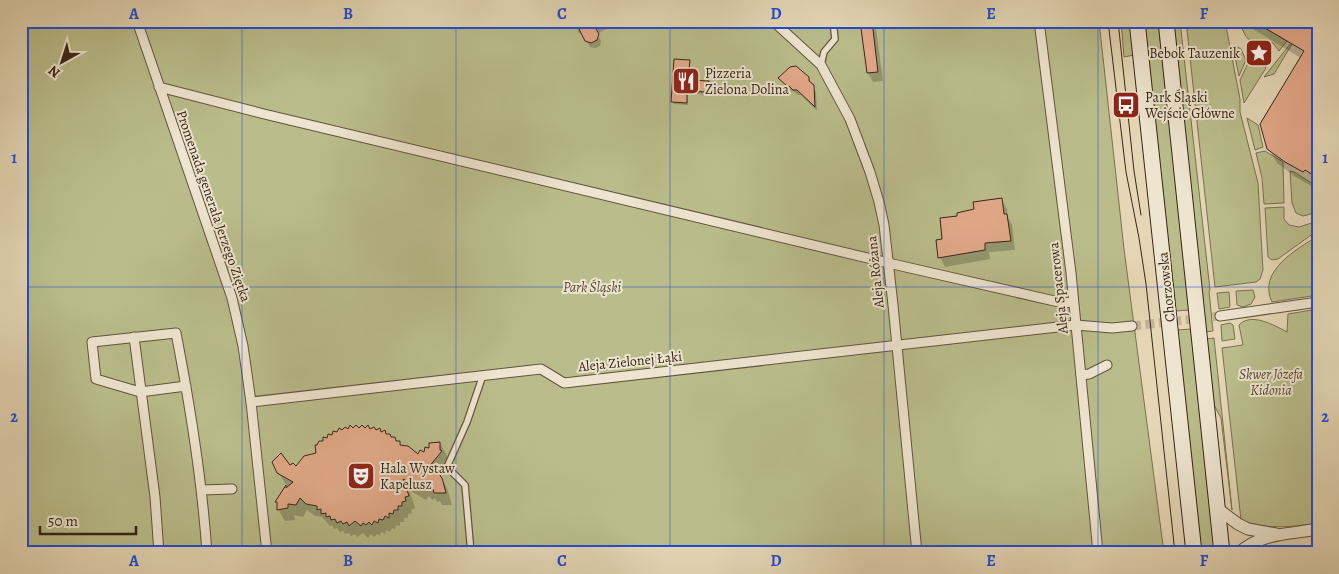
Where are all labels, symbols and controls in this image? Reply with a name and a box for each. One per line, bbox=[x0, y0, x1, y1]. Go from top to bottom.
text: A bbox=[128, 3, 140, 25]
text: B bbox=[343, 3, 353, 25]
text: C bbox=[557, 3, 567, 25]
text: D bbox=[770, 3, 782, 25]
text: E bbox=[986, 3, 996, 25]
text: F bbox=[1200, 3, 1209, 25]
north arrow bbox=[38, 38, 88, 88]
place icon: Bebok Tauzenik bbox=[1244, 38, 1274, 68]
place label: Bebok Tauzenik bbox=[1149, 44, 1240, 63]
text: N bbox=[44, 61, 64, 82]
place label: Pizzeria Zielona Dolina bbox=[705, 64, 789, 99]
restaurant icon: Pizzeria Zielona Dolina bbox=[671, 66, 701, 96]
place label: Park Śląski Wejście Główne bbox=[1144, 88, 1235, 123]
bus stop icon: Park Śląski Wejście Główne bbox=[1111, 90, 1141, 120]
street label: Promenada generała Jerzego Ziętka bbox=[172, 108, 256, 305]
text: 1 bbox=[11, 147, 17, 169]
text: 1 bbox=[1322, 147, 1328, 169]
street label: Aleja Różana bbox=[862, 234, 889, 310]
street label: Aleja Spacerowa bbox=[1044, 241, 1073, 336]
street label: Chorzowska bbox=[1153, 250, 1180, 323]
park label: Park Śląski bbox=[563, 278, 621, 297]
street label: Aleja Zielonej Łąki bbox=[576, 347, 683, 377]
park label: Skwer Józefa Kidonia bbox=[1239, 365, 1304, 400]
text: 2 bbox=[10, 406, 18, 428]
text: 2 bbox=[1321, 406, 1329, 428]
place label: Hala Wystaw Kapelusz bbox=[380, 459, 455, 494]
theatre icon: Hala Wystaw Kapelusz bbox=[346, 461, 376, 491]
scale bar bbox=[40, 504, 136, 536]
text: 50 m bbox=[48, 511, 78, 531]
text: A bbox=[128, 550, 140, 572]
text: B bbox=[343, 550, 353, 572]
text: C bbox=[557, 550, 567, 572]
text: D bbox=[770, 550, 782, 572]
text: E bbox=[986, 550, 996, 572]
text: F bbox=[1200, 550, 1209, 572]

